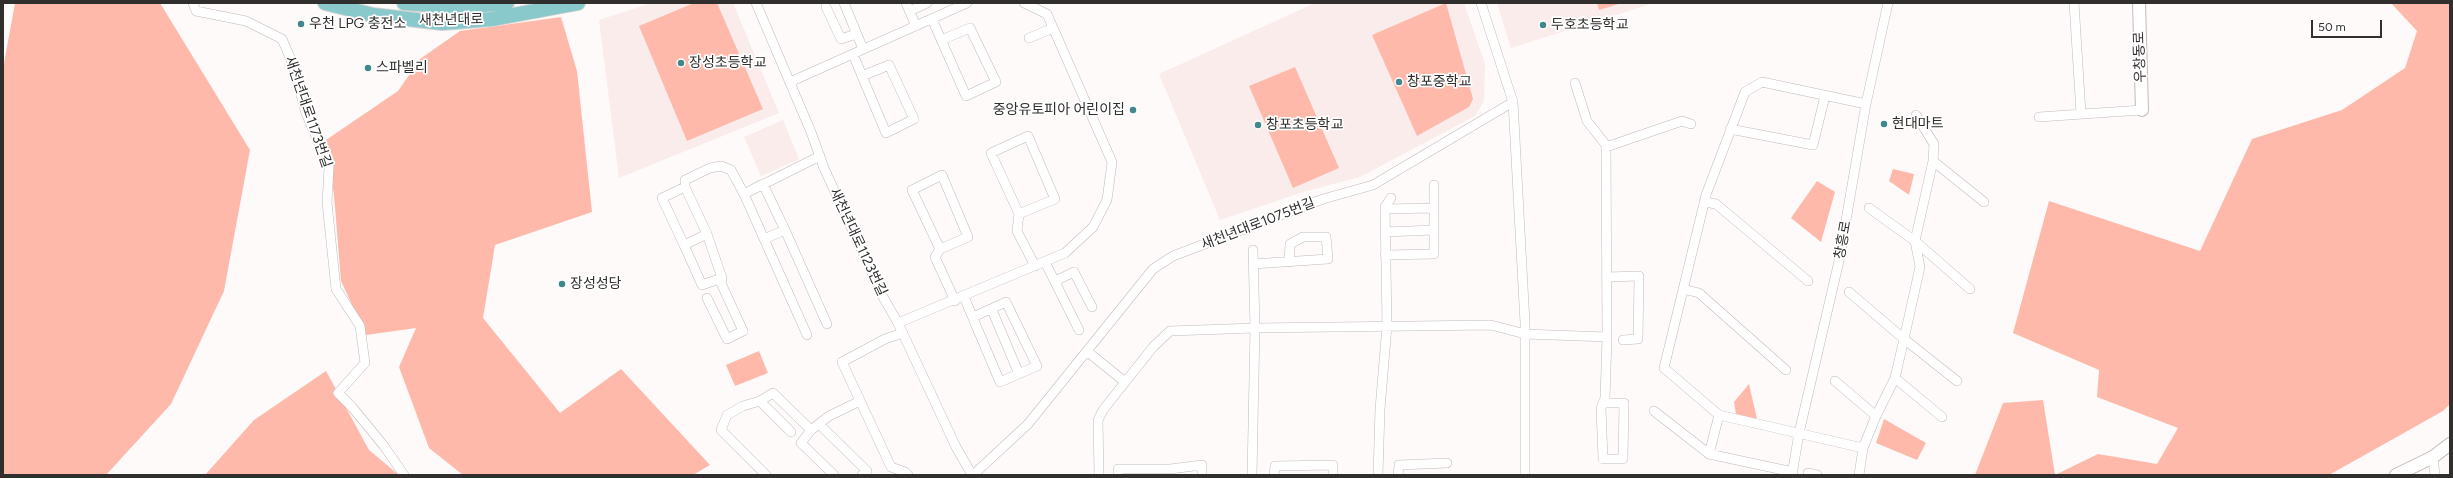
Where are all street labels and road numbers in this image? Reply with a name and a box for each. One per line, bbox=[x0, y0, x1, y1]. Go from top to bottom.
street label: 새천년대로 bbox=[419, 11, 483, 29]
street label: 우창동로 bbox=[2131, 31, 2149, 83]
street label: 새천년대로1173번길 bbox=[281, 54, 335, 170]
street label: 새천년대로1123번길 bbox=[826, 185, 890, 299]
street label: 새천년대로1075번길 bbox=[1199, 195, 1317, 253]
street label: 창흥로 bbox=[1831, 220, 1855, 260]

